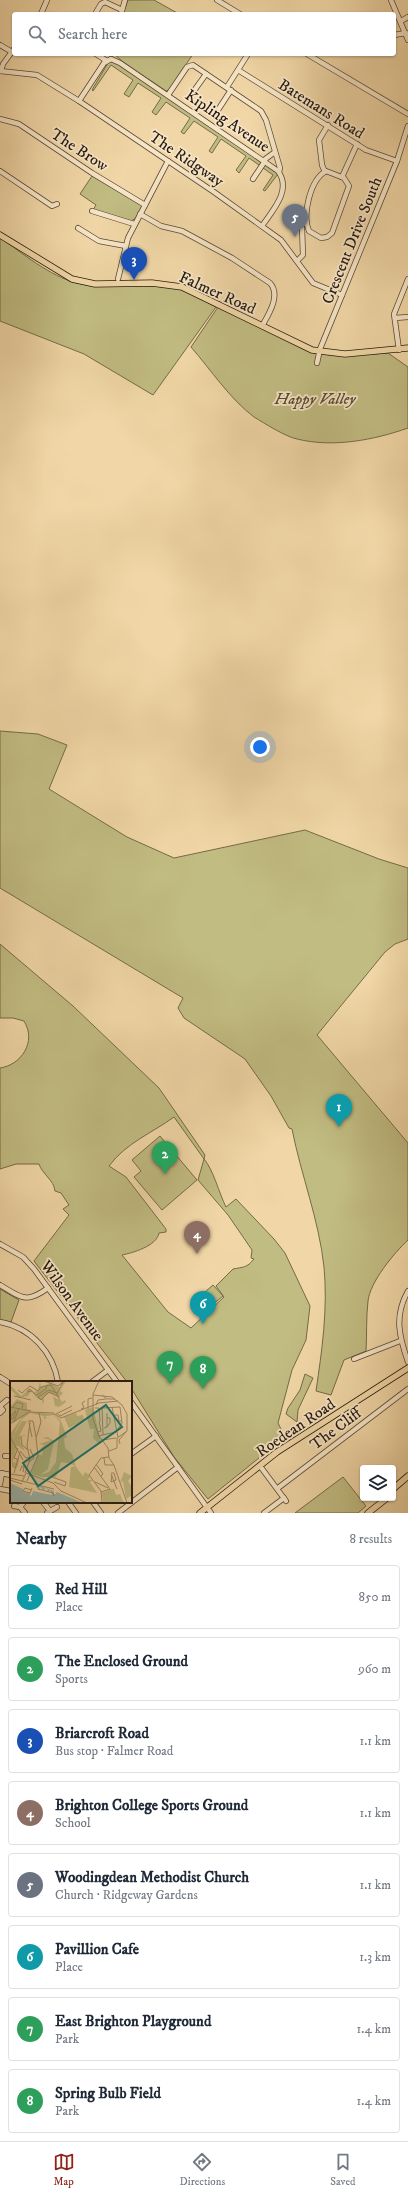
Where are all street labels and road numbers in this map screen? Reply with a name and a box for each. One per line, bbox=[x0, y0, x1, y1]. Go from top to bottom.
street label: Batemans Road bbox=[275, 74, 368, 143]
street label: Kipling Avenue bbox=[181, 85, 274, 157]
street label: The Brow bbox=[47, 124, 113, 176]
street label: The Ridgway bbox=[145, 127, 228, 191]
street label: Crescent Drive South bbox=[317, 173, 387, 307]
street label: Falmer Road bbox=[176, 267, 259, 319]
street label: Wilson Avenue bbox=[36, 1256, 108, 1345]
street label: Roedean Road bbox=[252, 1394, 339, 1462]
street label: The Cliff bbox=[306, 1401, 368, 1455]

